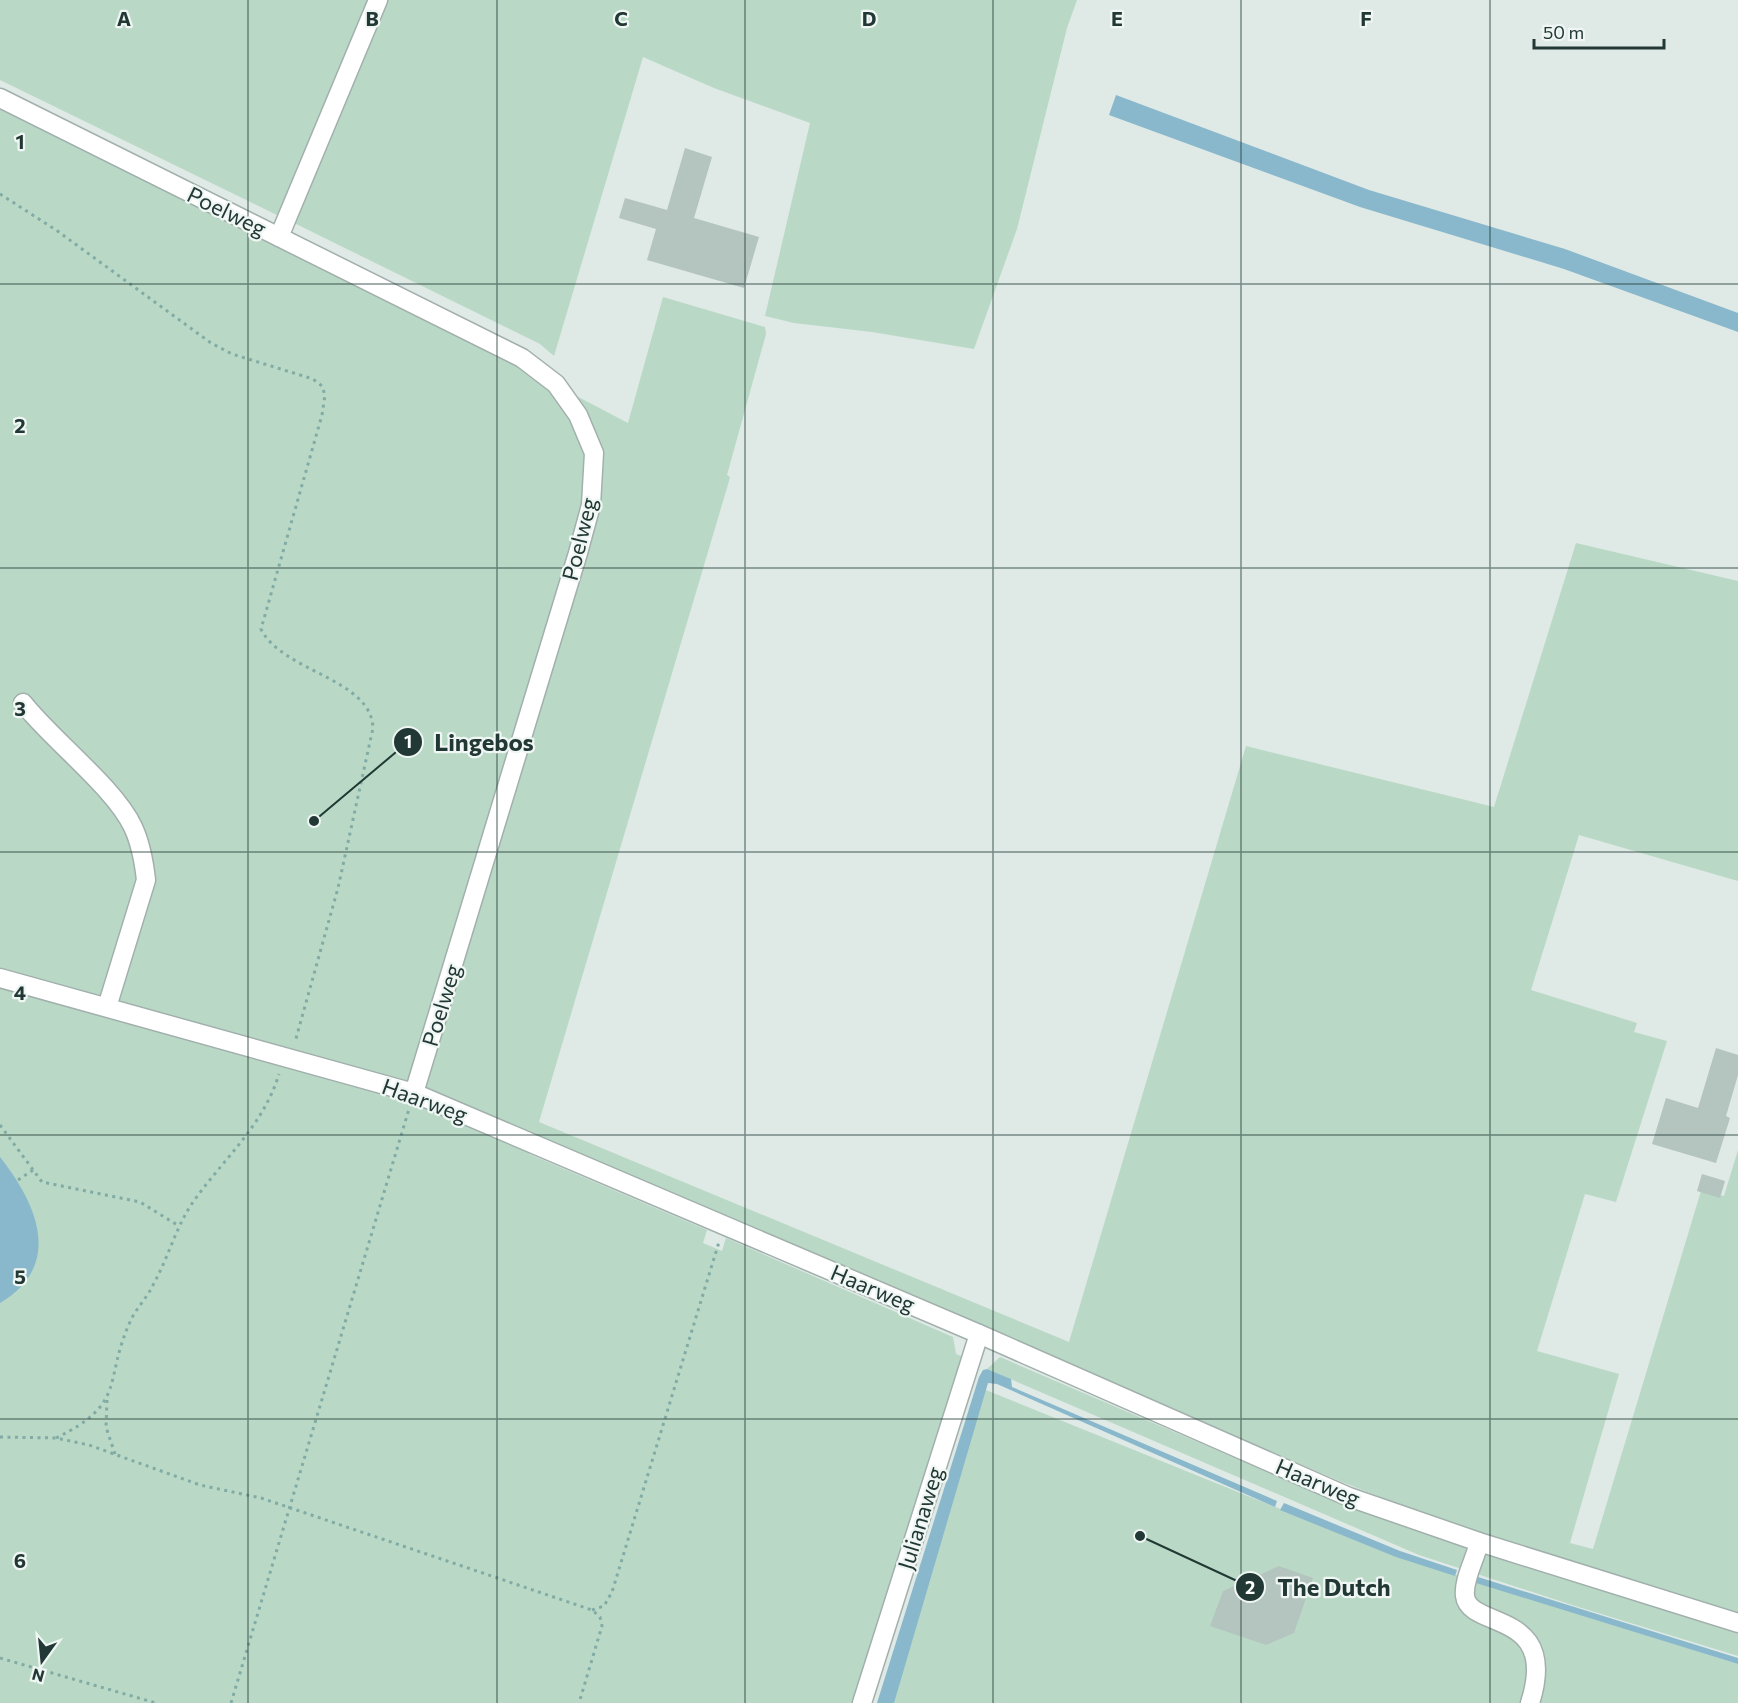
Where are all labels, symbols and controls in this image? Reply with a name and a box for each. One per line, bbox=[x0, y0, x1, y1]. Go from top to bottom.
text: A bbox=[117, 6, 131, 30]
text: B bbox=[365, 6, 379, 30]
text: C bbox=[614, 6, 628, 30]
text: D bbox=[862, 6, 876, 30]
text: E bbox=[1111, 6, 1123, 30]
text: F bbox=[1360, 6, 1372, 30]
scale bar bbox=[1534, 12, 1664, 50]
text: 50 m bbox=[1543, 21, 1584, 43]
text: 1 bbox=[15, 129, 25, 153]
street label: Poelweg bbox=[183, 180, 271, 242]
text: 2 bbox=[14, 413, 26, 437]
street label: Poelweg bbox=[556, 495, 602, 583]
text: 3 bbox=[14, 696, 26, 720]
callout: Lingebos bbox=[393, 721, 546, 763]
text: Lingebos bbox=[434, 727, 534, 756]
text: 1 bbox=[404, 730, 412, 752]
street label: Poelweg bbox=[416, 961, 466, 1049]
text: 4 bbox=[14, 980, 26, 1004]
street label: Haarweg bbox=[379, 1072, 472, 1128]
street label: Haarweg bbox=[827, 1258, 919, 1318]
text: 5 bbox=[14, 1264, 26, 1288]
street label: Haarweg bbox=[1272, 1452, 1364, 1512]
street label: Julianaweg bbox=[892, 1463, 948, 1573]
text: 6 bbox=[14, 1548, 26, 1572]
callout: The Dutch bbox=[1235, 1566, 1403, 1608]
text: The Dutch bbox=[1277, 1572, 1391, 1601]
text: 2 bbox=[1245, 1576, 1255, 1598]
north arrow bbox=[12, 1631, 72, 1691]
text: N bbox=[30, 1665, 46, 1687]

